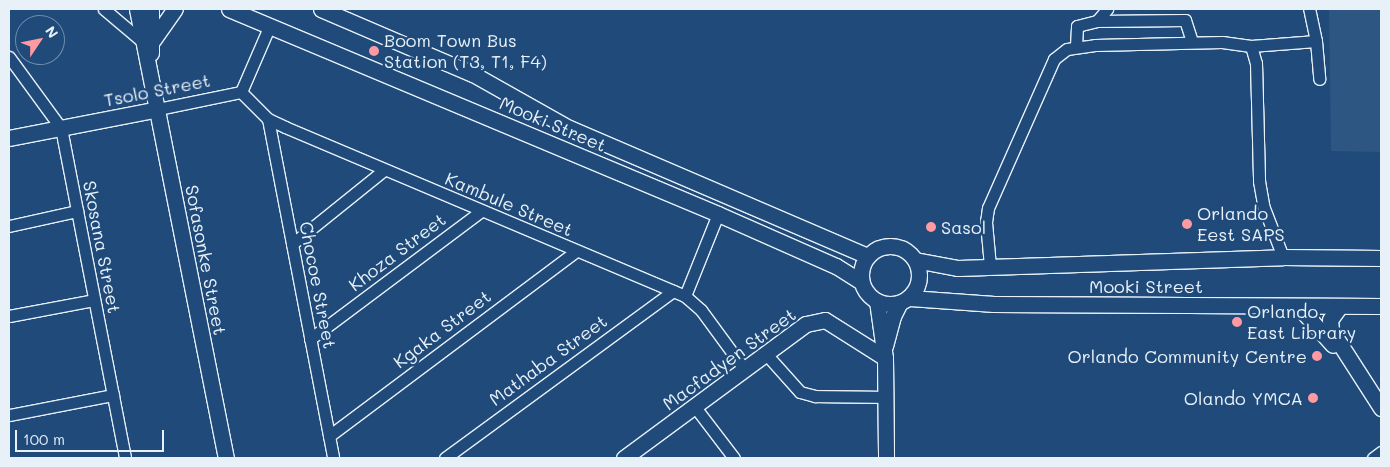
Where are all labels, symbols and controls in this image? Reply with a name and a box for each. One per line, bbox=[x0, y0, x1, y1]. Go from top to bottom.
north arrow bbox=[15, 15, 65, 65]
text: N bbox=[41, 22, 63, 42]
place label: Boom Town Bus Station (T3, T1, F4) bbox=[384, 30, 547, 72]
marker: Boom Town Bus Station (T3, T1, F4) bbox=[368, 45, 380, 57]
street label: Tsolo Street bbox=[102, 69, 212, 111]
street label: Mooki Street bbox=[496, 92, 610, 156]
street label: Kambule Street bbox=[442, 167, 576, 241]
street label: Skosana Street bbox=[79, 179, 125, 315]
street label: Sofasonke Street bbox=[181, 183, 231, 337]
place label: Orlando Eest SAPS bbox=[1197, 203, 1285, 245]
street label: Khoza Street bbox=[344, 208, 450, 296]
place label: Sasol bbox=[941, 216, 986, 238]
marker: Orlando Eest SAPS bbox=[1181, 218, 1193, 230]
street label: Chocoe Street bbox=[295, 220, 341, 350]
marker: Sasol bbox=[925, 221, 937, 233]
street label: Mooki Street bbox=[1089, 275, 1203, 297]
street label: Kgaka Street bbox=[389, 285, 495, 373]
place label: Orlando East Library bbox=[1247, 301, 1356, 344]
street label: Macfadyen Street bbox=[658, 303, 800, 415]
street label: Mathaba Street bbox=[485, 310, 611, 410]
marker: Orlando East Library bbox=[1231, 316, 1243, 328]
place label: Orlando Community Centre bbox=[1067, 345, 1307, 367]
marker: Orlando Community Centre bbox=[1311, 350, 1323, 362]
place label: Olando YMCA bbox=[1184, 387, 1303, 409]
marker: Olando YMCA bbox=[1307, 392, 1319, 404]
scale bar bbox=[18, 420, 166, 452]
text: 100 m bbox=[23, 429, 65, 449]

